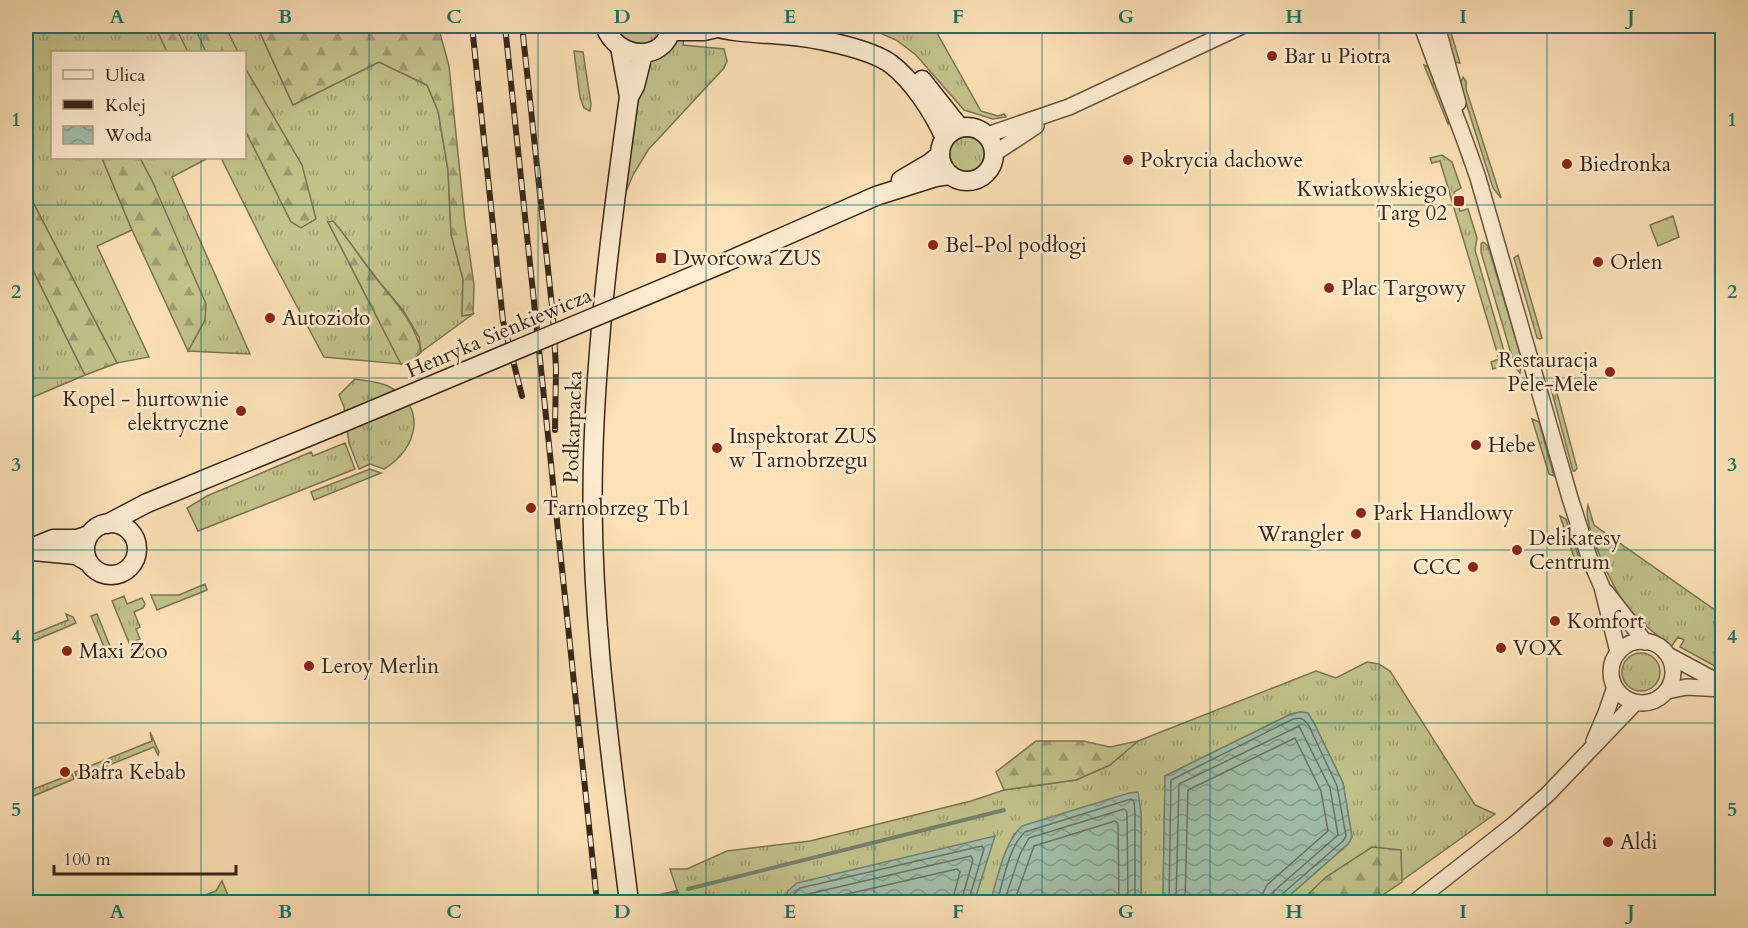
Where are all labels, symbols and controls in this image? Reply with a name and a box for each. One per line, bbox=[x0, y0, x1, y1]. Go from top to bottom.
text: A bbox=[109, 3, 125, 30]
text: B bbox=[278, 3, 292, 30]
text: C bbox=[446, 3, 462, 30]
text: D bbox=[613, 3, 631, 30]
text: E bbox=[784, 3, 796, 30]
text: F bbox=[952, 3, 964, 30]
text: G bbox=[1118, 3, 1134, 30]
text: H bbox=[1285, 3, 1303, 30]
text: I bbox=[1459, 3, 1467, 30]
text: J bbox=[1624, 3, 1635, 30]
place label: Bar u Piotra bbox=[1284, 42, 1391, 71]
marker: Bar u Piotra bbox=[1265, 49, 1279, 63]
legend bbox=[51, 51, 246, 159]
text: Ulica bbox=[105, 63, 146, 88]
text: Kolej bbox=[105, 93, 146, 118]
text: 1 bbox=[11, 106, 21, 133]
text: 1 bbox=[1727, 106, 1737, 133]
text: Woda bbox=[104, 123, 152, 148]
place label: Pokrycia dachowe bbox=[1140, 146, 1303, 175]
place label: Biedronka bbox=[1579, 150, 1671, 179]
marker: Pokrycia dachowe bbox=[1121, 153, 1135, 167]
marker: Biedronka bbox=[1560, 157, 1574, 171]
place label: Kwiatkowskiego Targ 02 bbox=[1297, 175, 1447, 228]
marker: Kwiatkowskiego Targ 02 bbox=[1452, 194, 1466, 208]
place label: Bel-Pol podłogi bbox=[945, 231, 1087, 260]
marker: Bel-Pol podłogi bbox=[926, 238, 940, 252]
place label: Dworcowa ZUS bbox=[673, 244, 821, 273]
place label: Orlen bbox=[1610, 248, 1663, 277]
marker: Dworcowa ZUS bbox=[654, 251, 668, 265]
marker: Orlen bbox=[1591, 255, 1605, 269]
place label: Plac Targowy bbox=[1341, 274, 1466, 303]
text: 2 bbox=[11, 278, 21, 305]
text: 2 bbox=[1727, 278, 1737, 305]
street label: Henryka Sienkiewicza bbox=[402, 281, 596, 385]
marker: Plac Targowy bbox=[1322, 281, 1336, 295]
place label: Autozioło bbox=[282, 304, 370, 333]
marker: Autozioło bbox=[263, 311, 277, 325]
place label: Restauracja Pele-Mele bbox=[1498, 346, 1598, 399]
marker: Restauracja Pele-Mele bbox=[1603, 365, 1617, 379]
street label: Podkarpacka bbox=[557, 370, 589, 484]
place label: Kopel - hurtownie elektryczne bbox=[62, 385, 229, 438]
marker: Kopel - hurtownie elektryczne bbox=[234, 404, 248, 418]
place label: Inspektorat ZUS w Tarnobrzegu bbox=[729, 422, 877, 475]
place label: Hebe bbox=[1488, 431, 1536, 460]
marker: Hebe bbox=[1469, 438, 1483, 452]
marker: Inspektorat ZUS w Tarnobrzegu bbox=[710, 441, 724, 455]
text: 3 bbox=[11, 451, 21, 478]
text: 3 bbox=[1727, 451, 1737, 478]
place label: Tarnobrzeg Tb1 bbox=[543, 494, 691, 523]
place label: Park Handlowy bbox=[1373, 499, 1513, 528]
marker: Tarnobrzeg Tb1 bbox=[524, 501, 538, 515]
marker: Park Handlowy bbox=[1354, 506, 1368, 520]
place label: Wrangler bbox=[1257, 520, 1344, 549]
place label: Delikatesy Centrum bbox=[1529, 524, 1621, 577]
marker: Wrangler bbox=[1349, 527, 1363, 541]
marker: Delikatesy Centrum bbox=[1510, 543, 1524, 557]
place label: CCC bbox=[1413, 553, 1461, 582]
marker: CCC bbox=[1466, 560, 1480, 574]
place label: Komfort bbox=[1567, 607, 1644, 636]
marker: Komfort bbox=[1548, 614, 1562, 628]
text: 4 bbox=[11, 623, 21, 650]
text: 4 bbox=[1727, 623, 1737, 650]
place label: VOX bbox=[1513, 634, 1564, 663]
place label: Maxi Zoo bbox=[79, 637, 168, 666]
marker: VOX bbox=[1494, 641, 1508, 655]
marker: Maxi Zoo bbox=[60, 644, 74, 658]
place label: Leroy Merlin bbox=[321, 652, 439, 681]
marker: Leroy Merlin bbox=[302, 659, 316, 673]
place label: Bafra Kebab bbox=[77, 758, 186, 787]
marker: Bafra Kebab bbox=[58, 765, 72, 779]
text: 5 bbox=[11, 796, 21, 823]
text: 5 bbox=[1727, 796, 1737, 823]
place label: Aldi bbox=[1620, 828, 1657, 857]
marker: Aldi bbox=[1601, 835, 1615, 849]
scale bar bbox=[54, 838, 236, 876]
text: 100 m bbox=[63, 847, 111, 872]
text: A bbox=[109, 898, 125, 925]
text: B bbox=[278, 898, 292, 925]
text: C bbox=[446, 898, 462, 925]
text: D bbox=[613, 898, 631, 925]
text: E bbox=[784, 898, 796, 925]
text: F bbox=[952, 898, 964, 925]
text: G bbox=[1118, 898, 1134, 925]
text: H bbox=[1285, 898, 1303, 925]
text: I bbox=[1459, 898, 1467, 925]
text: J bbox=[1624, 898, 1635, 925]

